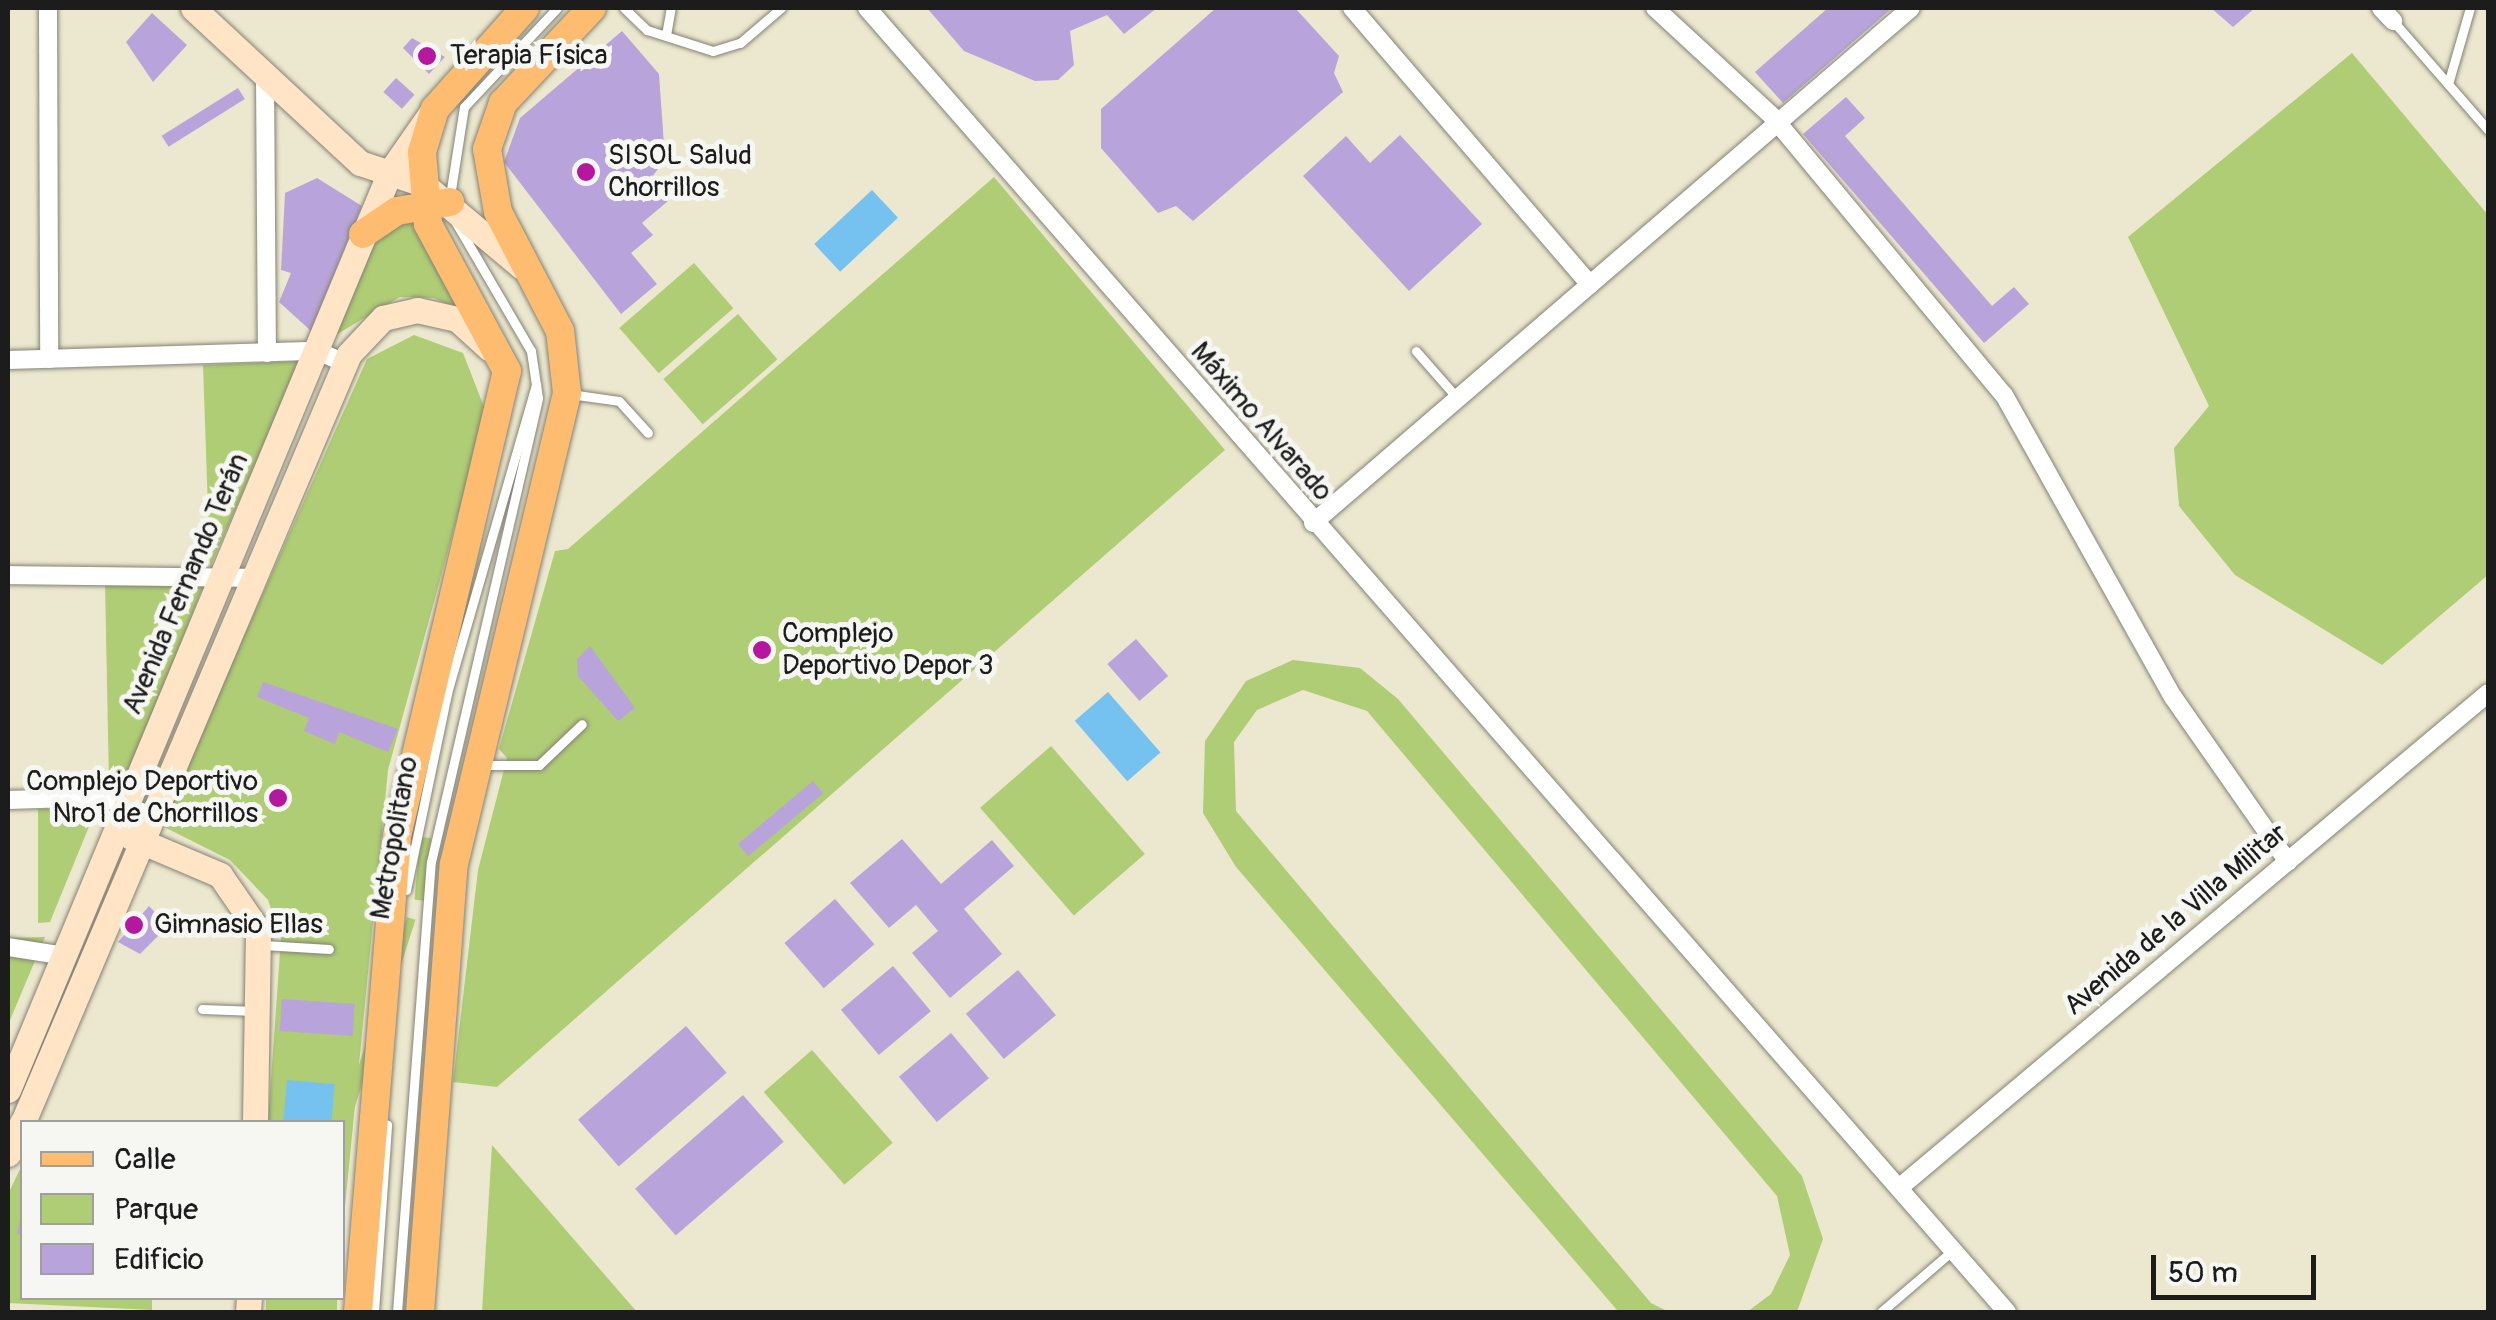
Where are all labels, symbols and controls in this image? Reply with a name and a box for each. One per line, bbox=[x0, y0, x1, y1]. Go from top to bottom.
place label: Terapia Física bbox=[450, 39, 607, 73]
marker: Terapia Física bbox=[414, 43, 440, 69]
place label: SISOL Salud Chorrillos bbox=[608, 139, 752, 205]
marker: SISOL Salud Chorrillos bbox=[573, 159, 599, 185]
street label: Máximo Alvarado bbox=[1183, 336, 1339, 508]
street label: Avenida Fernando Terán bbox=[116, 448, 256, 720]
place label: Complejo Deportivo Depor 3 bbox=[782, 617, 994, 683]
marker: Complejo Deportivo Depor 3 bbox=[751, 639, 773, 661]
street label: Metropolitano bbox=[364, 754, 426, 922]
place label: Complejo Deportivo Nro1 de Chorrillos bbox=[26, 765, 258, 831]
marker: Complejo Deportivo Nro1 de Chorrillos bbox=[267, 787, 289, 809]
street label: Avenida de la Villa Militar bbox=[2058, 817, 2294, 1023]
place label: Gimnasio Ellas bbox=[154, 908, 323, 942]
marker: Gimnasio Ellas bbox=[123, 914, 145, 936]
legend bbox=[20, 1120, 345, 1300]
text: Calle bbox=[114, 1141, 176, 1178]
text: Parque bbox=[114, 1191, 198, 1228]
scale bar bbox=[2156, 1235, 2321, 1297]
text: Edificio bbox=[114, 1241, 204, 1278]
text: 50 m bbox=[2168, 1254, 2238, 1291]

